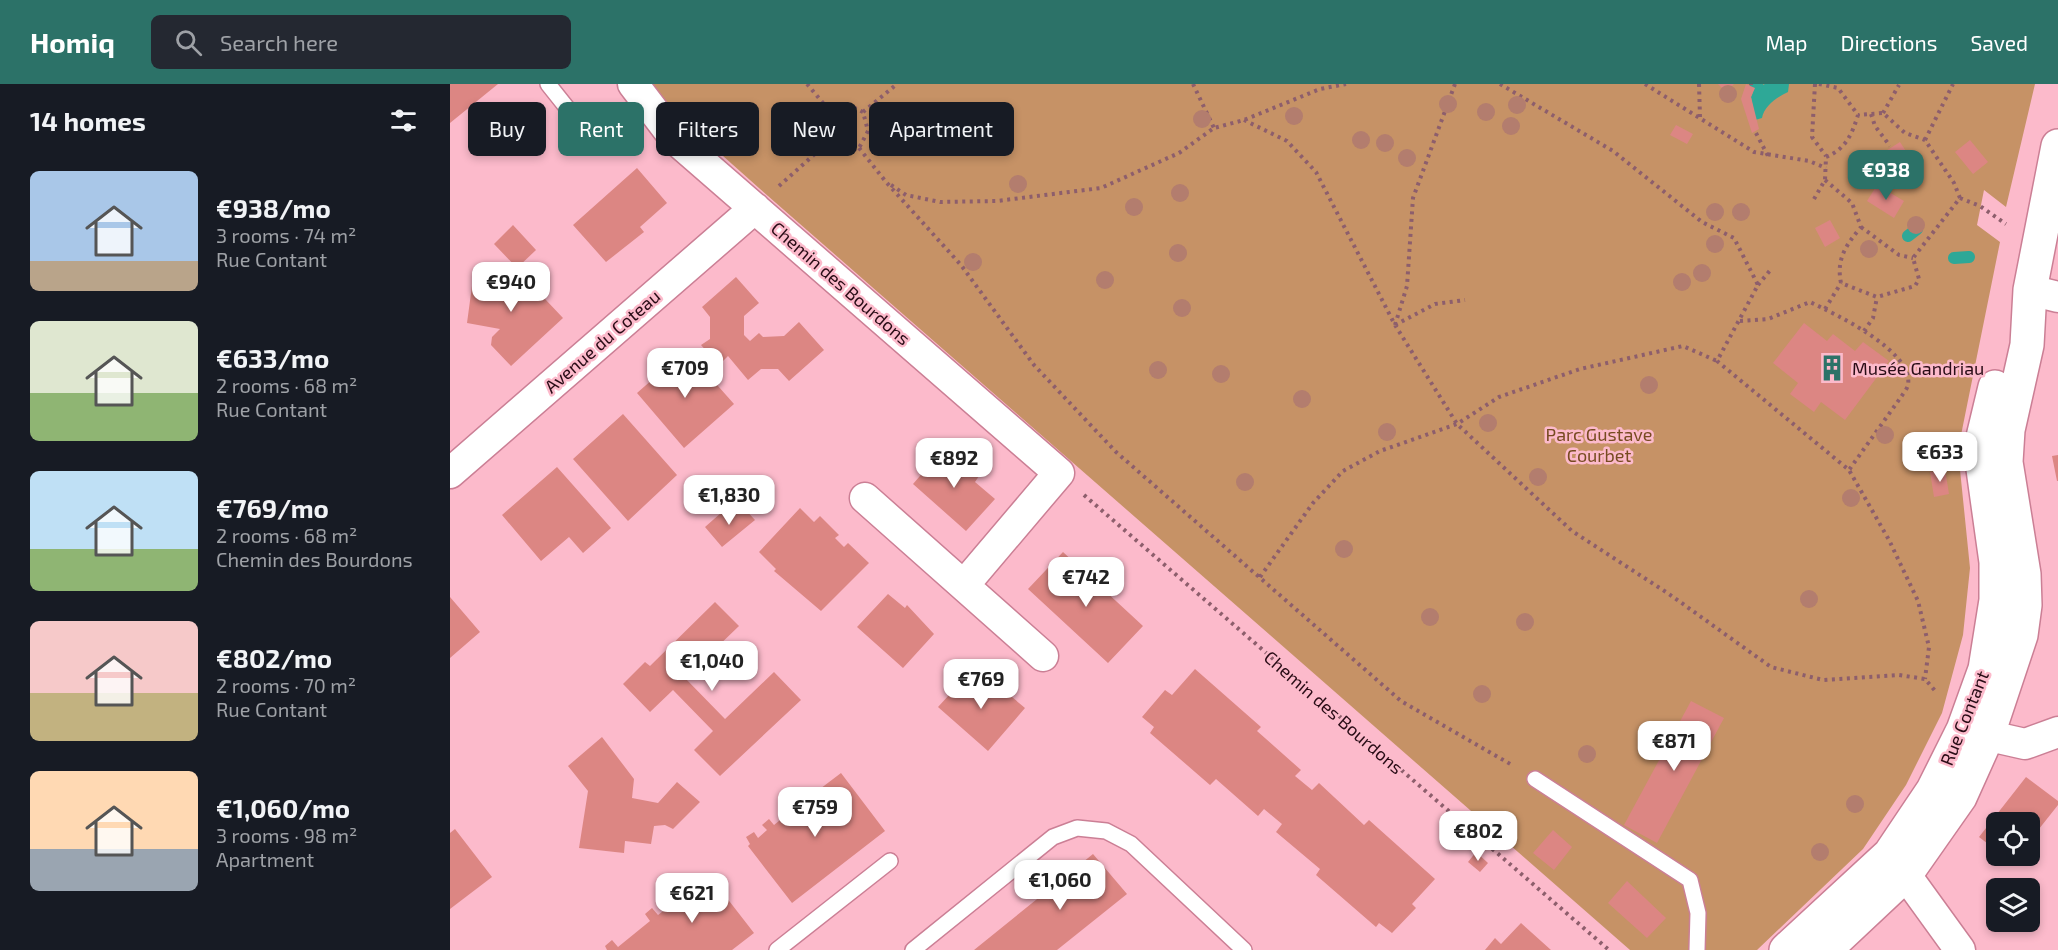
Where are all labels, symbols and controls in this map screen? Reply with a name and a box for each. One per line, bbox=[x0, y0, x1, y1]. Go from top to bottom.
search box bbox=[151, 15, 571, 69]
text: Homiq bbox=[30, 25, 115, 59]
icon: search bbox=[172, 26, 205, 59]
text: Search here bbox=[220, 29, 338, 55]
text: Map bbox=[1765, 30, 1808, 55]
text: Directions bbox=[1841, 30, 1937, 55]
text: Saved bbox=[1970, 30, 2028, 55]
chip: Buy bbox=[468, 102, 546, 156]
chip: Rent bbox=[558, 102, 644, 156]
chip: Filters bbox=[656, 102, 759, 156]
chip: New bbox=[771, 102, 857, 156]
chip: Apartment bbox=[869, 102, 1014, 156]
icon: filters bbox=[387, 104, 420, 137]
text: 14 homes bbox=[30, 105, 146, 136]
pin: €938 bbox=[1850, 150, 1922, 201]
text: €938 bbox=[1862, 157, 1910, 181]
text: €938/mo bbox=[216, 192, 331, 223]
icon: home bbox=[78, 195, 150, 267]
street label: Chemin des Bourdons bbox=[767, 217, 915, 349]
text: 3 rooms · 74 m² bbox=[216, 223, 356, 247]
text: Rue Contant bbox=[216, 247, 327, 271]
pin: €940 bbox=[475, 262, 547, 313]
text: €940 bbox=[486, 269, 536, 293]
street label: Avenue du Coteau bbox=[540, 285, 664, 397]
text: €633/mo bbox=[216, 342, 329, 373]
icon: home bbox=[78, 345, 150, 417]
pin: €709 bbox=[649, 348, 721, 399]
building icon: Musée Gandriau bbox=[1817, 353, 1847, 383]
text: €709 bbox=[661, 355, 709, 379]
place label: Musée Gandriau bbox=[1852, 357, 1984, 379]
text: 2 rooms · 68 m² bbox=[216, 373, 357, 397]
text: Rue Contant bbox=[216, 397, 327, 421]
park label: Parc Gustave Courbet bbox=[1546, 423, 1652, 466]
pin: €633 bbox=[1904, 432, 1976, 483]
pin: €892 bbox=[918, 438, 990, 489]
text: €633 bbox=[1916, 439, 1964, 463]
text: €892 bbox=[930, 445, 978, 469]
pin: €1,830 bbox=[680, 475, 778, 526]
text: €1,830 bbox=[698, 482, 760, 506]
text: €769/mo bbox=[216, 492, 329, 523]
icon: home bbox=[78, 495, 150, 567]
text: 2 rooms · 68 m² bbox=[216, 523, 357, 547]
text: Chemin des Bourdons bbox=[216, 547, 413, 571]
pin: €742 bbox=[1050, 557, 1122, 608]
text: €742 bbox=[1062, 564, 1110, 588]
pin: €1,040 bbox=[663, 641, 761, 692]
text: €802/mo bbox=[216, 642, 332, 673]
icon: home bbox=[78, 645, 150, 717]
street label: Chemin des Bourdons bbox=[1260, 646, 1408, 778]
text: €1,040 bbox=[680, 648, 744, 672]
pin: €769 bbox=[945, 659, 1017, 710]
text: €769 bbox=[958, 666, 1005, 690]
street label: Rue Contant bbox=[1935, 667, 1993, 769]
text: 2 rooms · 70 m² bbox=[216, 673, 356, 697]
text: Rue Contant bbox=[216, 697, 327, 721]
pin: €871 bbox=[1638, 721, 1710, 772]
text: €871 bbox=[1652, 728, 1696, 752]
pin: €759 bbox=[779, 787, 851, 838]
text: €1,060/mo bbox=[216, 792, 350, 823]
text: €759 bbox=[792, 794, 838, 818]
icon: home bbox=[78, 795, 150, 867]
pin: €802 bbox=[1442, 811, 1514, 862]
map controls bbox=[1986, 812, 2040, 932]
button: locate bbox=[1986, 812, 2040, 866]
text: €802 bbox=[1453, 818, 1503, 842]
text: 3 rooms · 98 m² bbox=[216, 823, 357, 847]
text: Apartment bbox=[216, 847, 314, 871]
pin: €1,060 bbox=[1011, 860, 1109, 911]
text: €1,060 bbox=[1028, 867, 1092, 891]
pin: €621 bbox=[656, 873, 728, 924]
button: layers bbox=[1986, 878, 2040, 932]
text: €621 bbox=[670, 880, 714, 904]

